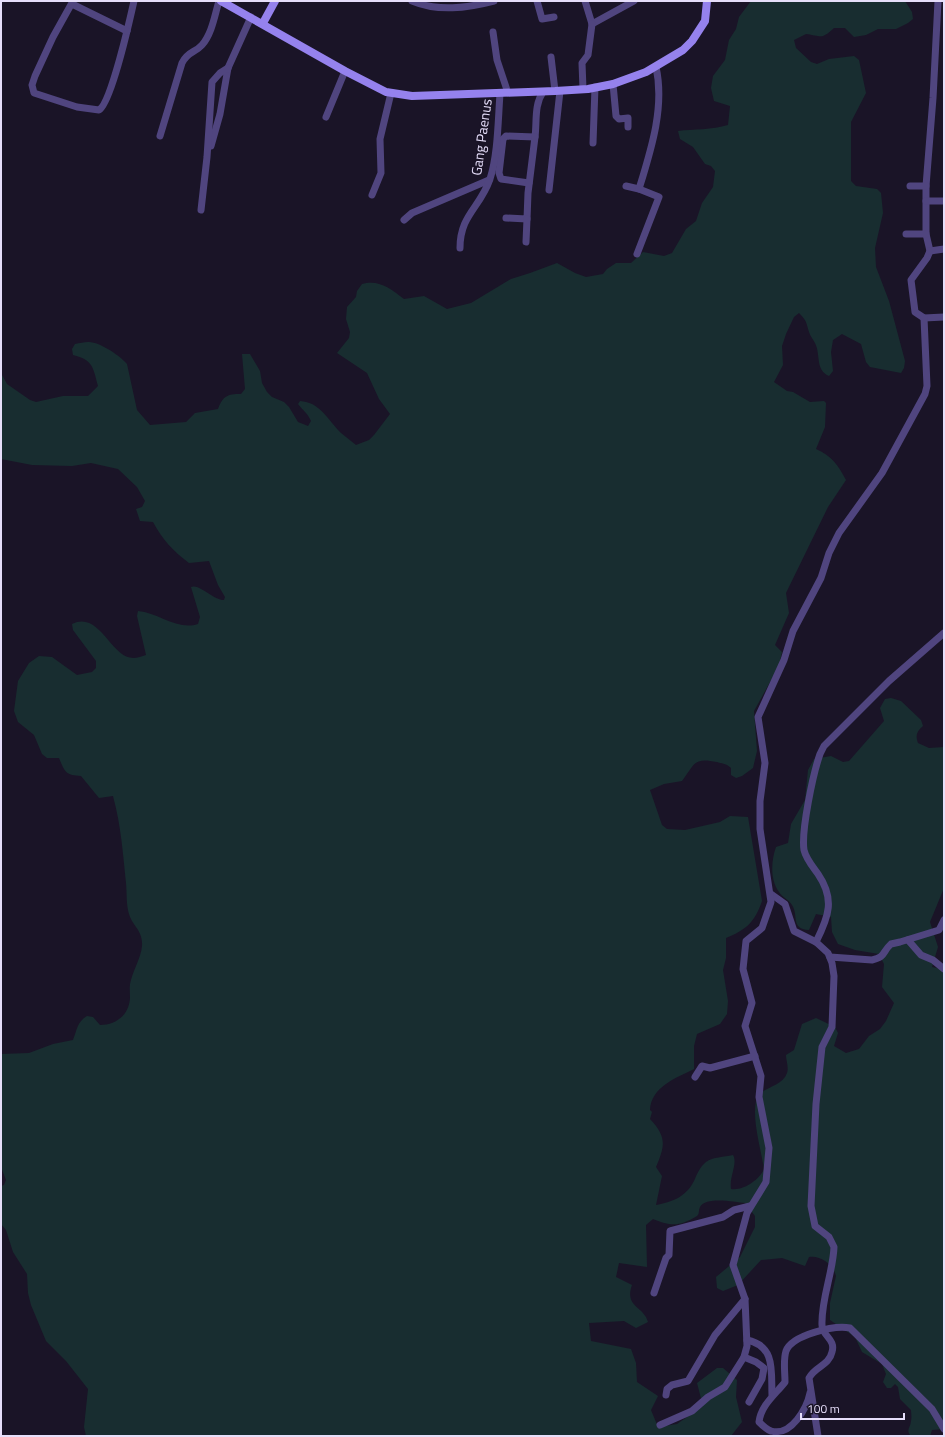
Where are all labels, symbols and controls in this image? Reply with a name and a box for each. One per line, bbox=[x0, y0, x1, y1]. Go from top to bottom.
street label: Gang Paenus bbox=[465, 97, 497, 177]
scale bar bbox=[801, 1395, 904, 1421]
text: 100 m bbox=[807, 1399, 840, 1418]

